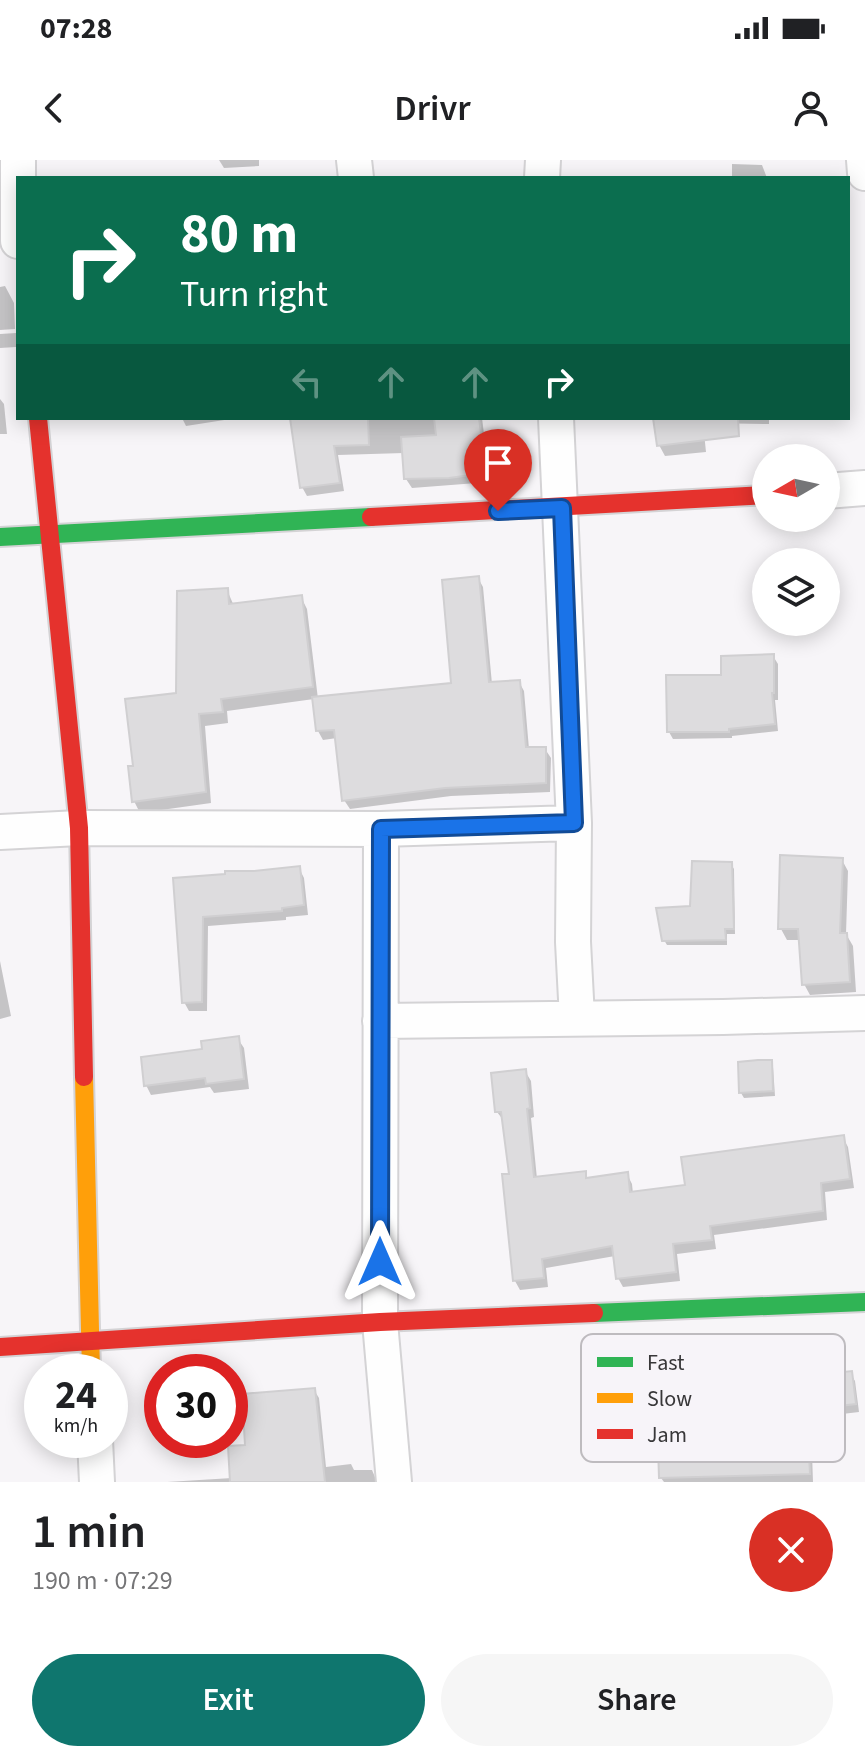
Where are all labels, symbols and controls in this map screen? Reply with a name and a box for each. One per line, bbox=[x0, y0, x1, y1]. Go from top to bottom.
text: 07:28 bbox=[40, 7, 112, 50]
text: Drivr bbox=[394, 83, 471, 134]
icon: back bbox=[32, 86, 76, 130]
icon: person bbox=[789, 86, 833, 130]
text: 80 m bbox=[180, 195, 298, 274]
icon: right bbox=[48, 208, 152, 312]
text: Turn right bbox=[180, 269, 328, 320]
icon: left bbox=[285, 360, 329, 404]
icon: ahead bbox=[369, 360, 413, 404]
icon: ahead bbox=[453, 360, 497, 404]
icon: right bbox=[537, 360, 581, 404]
pin bbox=[464, 429, 532, 511]
icon: arrive bbox=[476, 441, 520, 485]
north arrow bbox=[752, 444, 840, 532]
map controls bbox=[752, 444, 840, 636]
button: layers bbox=[752, 548, 840, 636]
position arrow bbox=[338, 1220, 422, 1304]
legend bbox=[581, 1334, 845, 1462]
text: Fast bbox=[647, 1347, 685, 1379]
speed limit sign: 30 bbox=[144, 1354, 248, 1458]
text: 24 bbox=[55, 1367, 97, 1424]
text: Slow bbox=[647, 1383, 692, 1415]
text: km/h bbox=[54, 1412, 98, 1440]
text: Jam bbox=[647, 1419, 687, 1451]
text: 1 min bbox=[32, 1498, 146, 1566]
button: close bbox=[749, 1508, 833, 1592]
text: 190 m · 07:29 bbox=[32, 1562, 173, 1599]
button: Exit bbox=[32, 1654, 425, 1746]
button: Share bbox=[441, 1654, 833, 1746]

